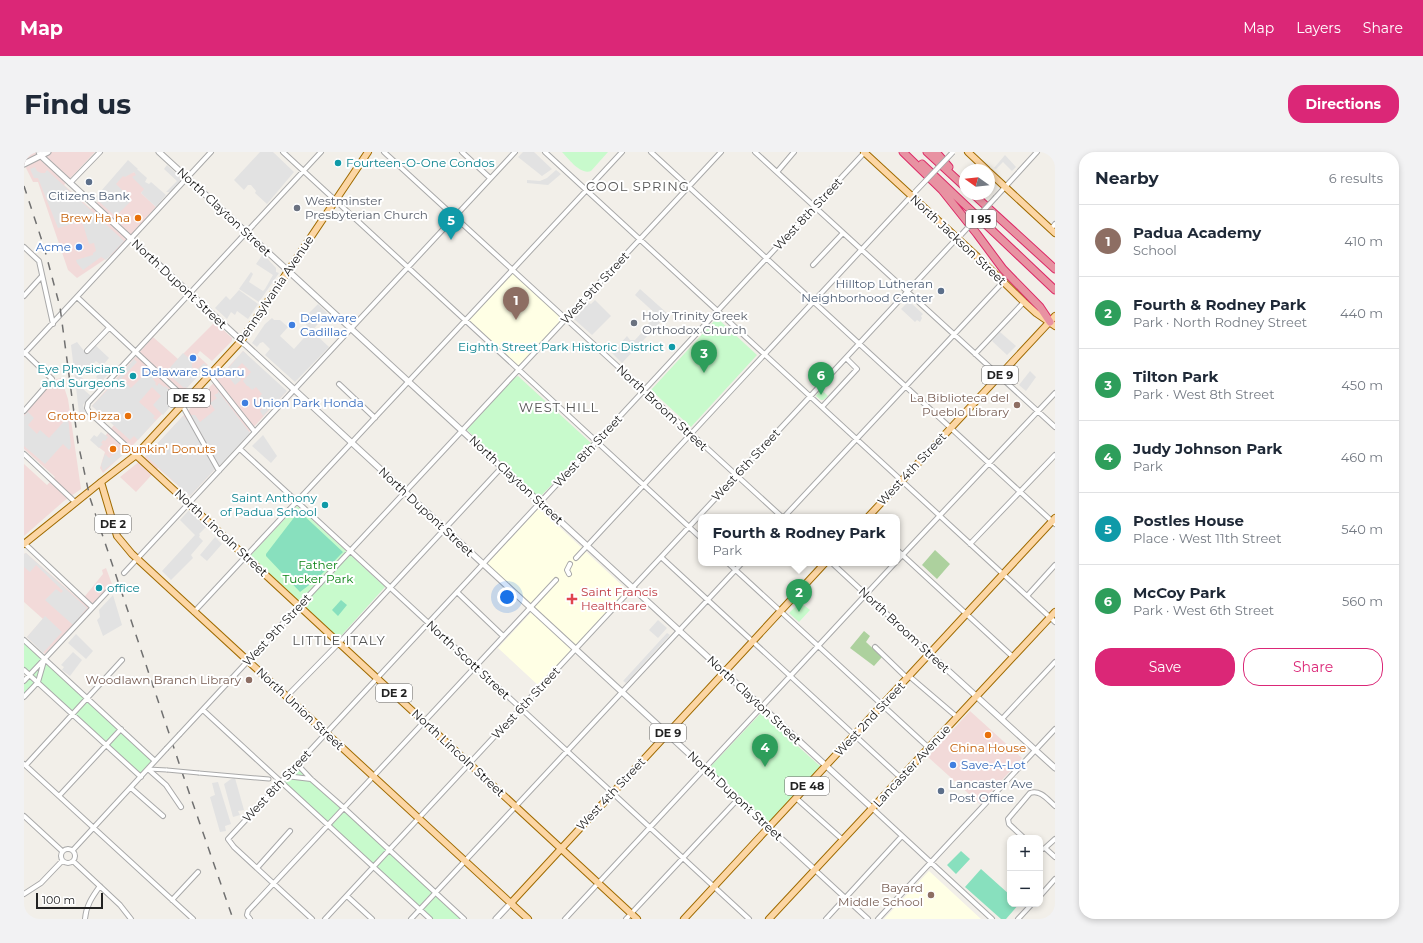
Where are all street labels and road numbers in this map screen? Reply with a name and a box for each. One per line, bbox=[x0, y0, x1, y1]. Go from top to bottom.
street label: North Clayton Street bbox=[174, 164, 275, 259]
street label: West 8th Street bbox=[770, 174, 845, 253]
street label: North Jackson Street bbox=[907, 191, 1010, 288]
road number: I 95 bbox=[966, 210, 996, 228]
street label: Pennsylvania Avenue bbox=[233, 233, 317, 347]
street label: North Dupont Street bbox=[129, 236, 230, 332]
street label: West 9th Street bbox=[557, 248, 632, 327]
street label: North Broom Street bbox=[614, 361, 711, 454]
road number: DE 9 bbox=[982, 366, 1018, 384]
road number: DE 52 bbox=[168, 389, 210, 407]
street label: West 8th Street bbox=[550, 411, 625, 490]
street label: West 6th Street bbox=[708, 425, 783, 504]
street label: West 4th Street bbox=[874, 429, 949, 508]
street label: North Clayton Street bbox=[466, 432, 567, 527]
street label: North Dupont Street bbox=[376, 464, 477, 560]
street label: North Lincoln Street bbox=[172, 486, 271, 580]
road number: DE 2 bbox=[95, 515, 131, 533]
street label: North Broom Street bbox=[856, 583, 953, 676]
street label: West 9th Street bbox=[239, 590, 314, 669]
street label: North Scott Street bbox=[423, 617, 513, 702]
street label: North Clayton Street bbox=[704, 652, 805, 747]
street label: West 6th Street bbox=[488, 663, 563, 742]
street label: North Union Street bbox=[253, 664, 347, 753]
street label: West 2nd Street bbox=[831, 678, 908, 759]
road number: DE 2 bbox=[376, 684, 412, 702]
street label: North Lincoln Street bbox=[409, 706, 508, 800]
street label: Lancaster Avenue bbox=[870, 721, 954, 810]
road number: DE 9 bbox=[650, 724, 686, 742]
street label: West 8th Street bbox=[239, 746, 314, 825]
street label: North Dupont Street bbox=[685, 748, 786, 844]
street label: West 4th Street bbox=[573, 754, 648, 833]
road number: DE 48 bbox=[785, 777, 829, 795]

